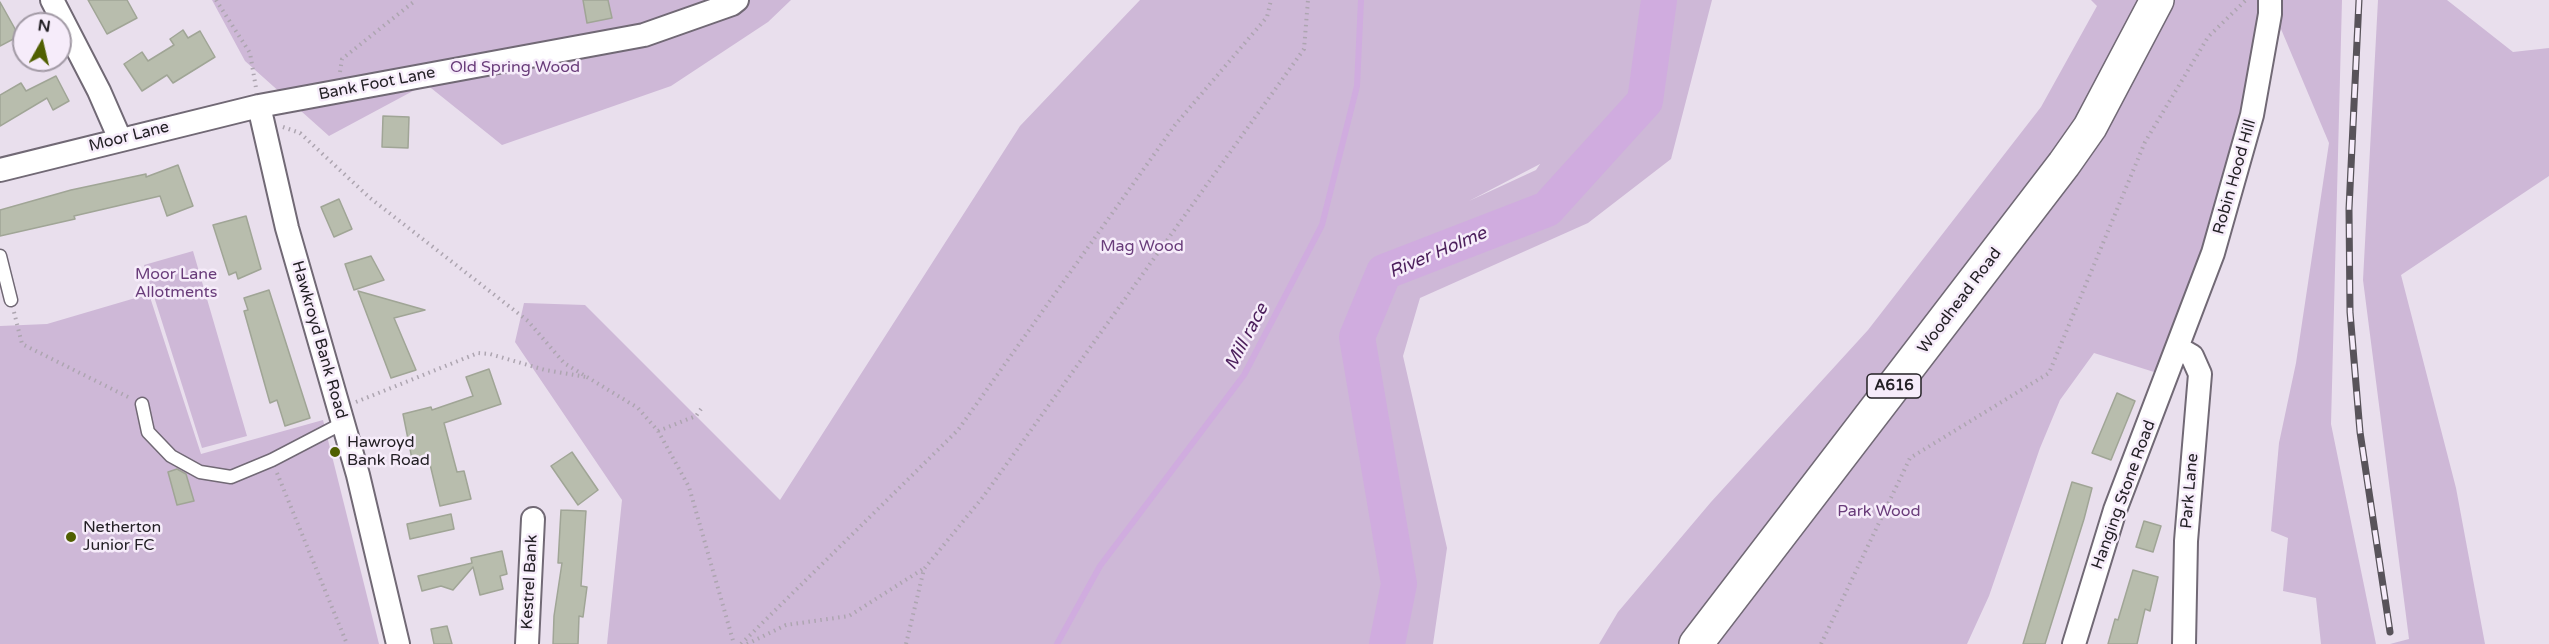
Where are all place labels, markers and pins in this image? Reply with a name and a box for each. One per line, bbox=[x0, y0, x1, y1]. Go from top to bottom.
place label: Hawroyd Bank Road bbox=[347, 433, 430, 471]
marker: Hawroyd Bank Road bbox=[328, 445, 342, 459]
place label: Netherton Junior FC bbox=[83, 518, 161, 556]
marker: Netherton Junior FC bbox=[64, 530, 78, 544]

